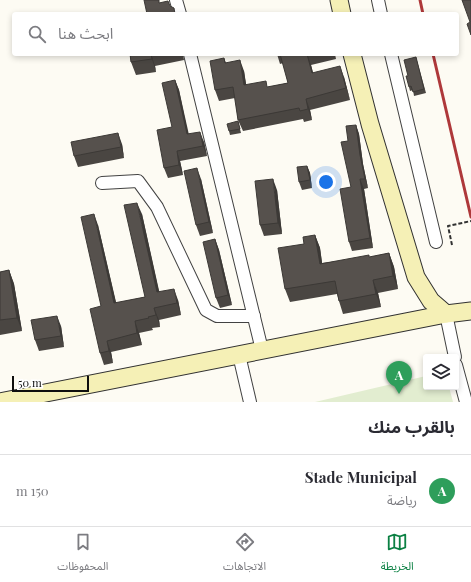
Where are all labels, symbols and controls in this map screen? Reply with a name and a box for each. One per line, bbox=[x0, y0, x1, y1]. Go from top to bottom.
search box bbox=[12, 12, 459, 56]
icon: search bbox=[26, 23, 48, 45]
text: ابحث هنا bbox=[58, 23, 113, 43]
your location bbox=[316, 172, 336, 192]
map controls bbox=[423, 354, 459, 390]
button: layers bbox=[423, 354, 459, 390]
pin: A bbox=[386, 361, 412, 394]
scale bar bbox=[12, 374, 89, 393]
text: 50 m bbox=[18, 375, 42, 390]
text: بالقرب منك bbox=[368, 415, 455, 437]
text: Stade Municipal bbox=[305, 467, 417, 487]
text: 150 m bbox=[16, 482, 49, 499]
text: A bbox=[438, 482, 446, 499]
text: رياضة bbox=[387, 491, 417, 508]
tab: المحفوظات bbox=[57, 531, 108, 578]
tab: الاتجاهات bbox=[223, 531, 266, 578]
tab: الخريطة bbox=[381, 531, 414, 578]

